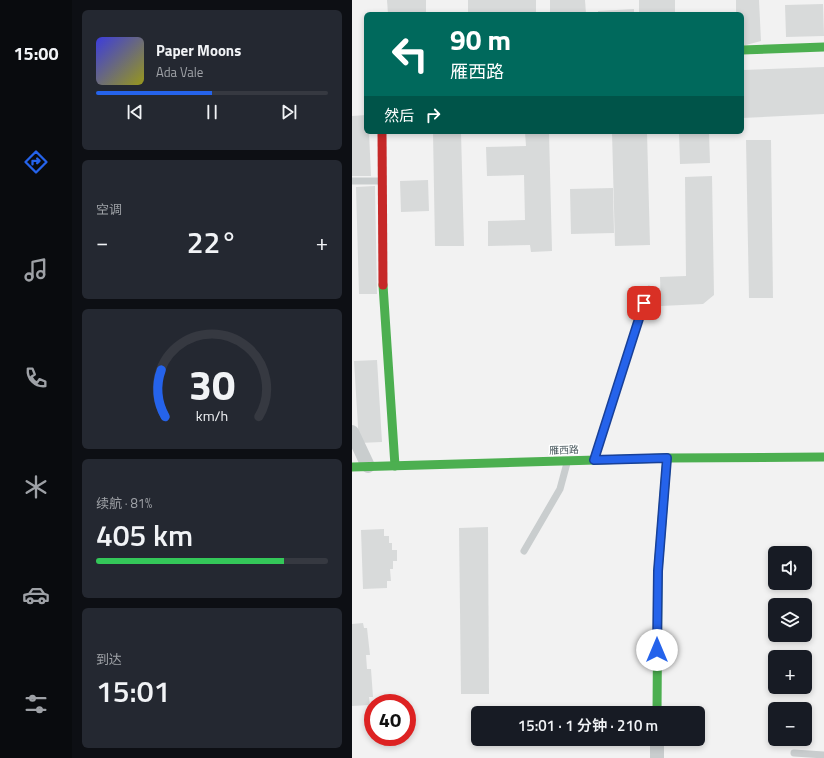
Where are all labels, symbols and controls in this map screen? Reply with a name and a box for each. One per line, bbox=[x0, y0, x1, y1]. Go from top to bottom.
text: 90 m bbox=[450, 18, 511, 61]
icon: left bbox=[384, 28, 436, 80]
text: Paper Moons bbox=[156, 39, 241, 62]
text: 15:00 bbox=[14, 40, 58, 67]
text: 雁西路 bbox=[450, 58, 504, 85]
text: Ada Vale bbox=[156, 62, 203, 82]
icon: previous bbox=[124, 101, 146, 123]
icon: pause bbox=[201, 101, 223, 123]
icon: next bbox=[278, 101, 300, 123]
text: 然后 bbox=[384, 104, 414, 127]
icon: right bbox=[422, 104, 444, 126]
icon: directions bbox=[22, 148, 50, 176]
text: 空调 bbox=[96, 199, 122, 219]
text: 22° bbox=[187, 219, 237, 265]
text: − bbox=[96, 225, 108, 259]
text: + bbox=[316, 225, 328, 259]
icon: music bbox=[22, 256, 50, 284]
pin bbox=[627, 286, 661, 320]
icon: arrive bbox=[633, 292, 655, 314]
text: 30 bbox=[189, 353, 235, 416]
icon: phone bbox=[22, 364, 50, 392]
text: km/h bbox=[196, 405, 228, 427]
street label: 雁西路 bbox=[549, 442, 579, 458]
icon: climate bbox=[22, 473, 50, 501]
text: 续航 · 81% bbox=[96, 493, 152, 513]
text: 405 km bbox=[96, 512, 193, 558]
map controls bbox=[768, 546, 812, 746]
button: sound bbox=[768, 546, 812, 590]
icon: car bbox=[22, 581, 50, 609]
button: layers bbox=[768, 598, 812, 642]
position arrow bbox=[636, 629, 678, 671]
text: 到达 bbox=[96, 649, 122, 669]
button: + bbox=[768, 650, 812, 694]
text: 15:01 bbox=[96, 668, 170, 714]
icon: filters bbox=[22, 690, 50, 718]
speed limit sign: 40 bbox=[364, 694, 416, 746]
button: − bbox=[768, 702, 812, 746]
text: 15:01 · 1 分钟 · 210 m bbox=[518, 714, 658, 737]

